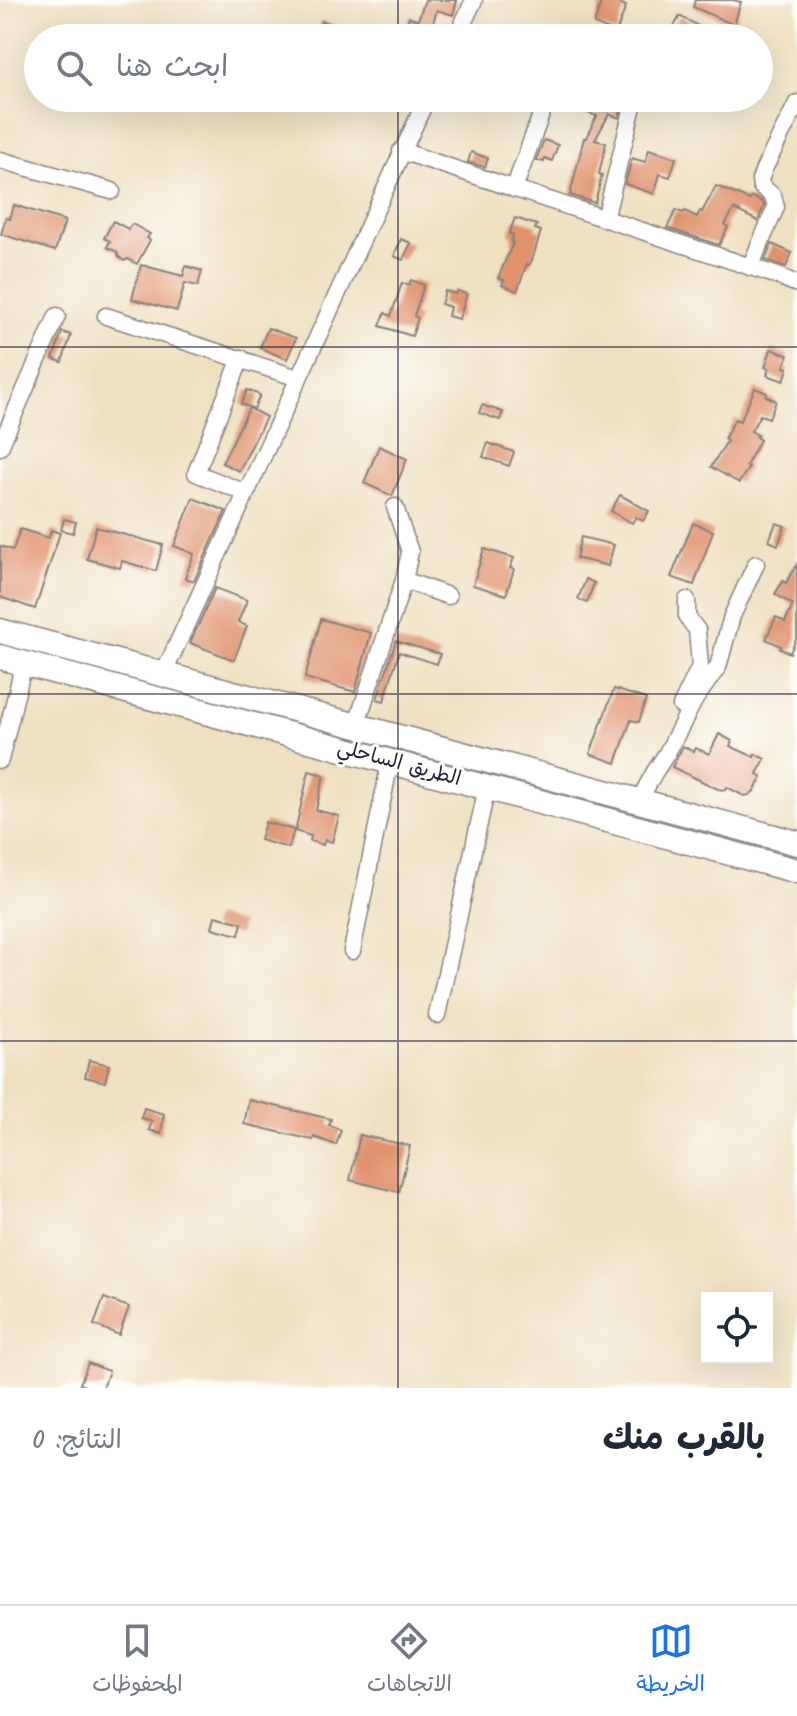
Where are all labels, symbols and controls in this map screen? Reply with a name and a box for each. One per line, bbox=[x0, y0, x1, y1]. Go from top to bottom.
search box bbox=[24, 24, 773, 112]
text: ابحث هنا bbox=[116, 44, 228, 92]
icon: search bbox=[52, 46, 96, 90]
street label: الطريق الساحلي bbox=[334, 732, 464, 796]
map controls bbox=[701, 1292, 773, 1364]
button: locate bbox=[701, 1292, 773, 1364]
text: بالقرب منك bbox=[603, 1413, 765, 1467]
text: النتائج: 0 bbox=[32, 1420, 122, 1462]
tab: المحفوظات bbox=[92, 1619, 183, 1703]
tab: الاتجاهات bbox=[367, 1619, 452, 1703]
tab: الخريطة bbox=[636, 1619, 705, 1703]

